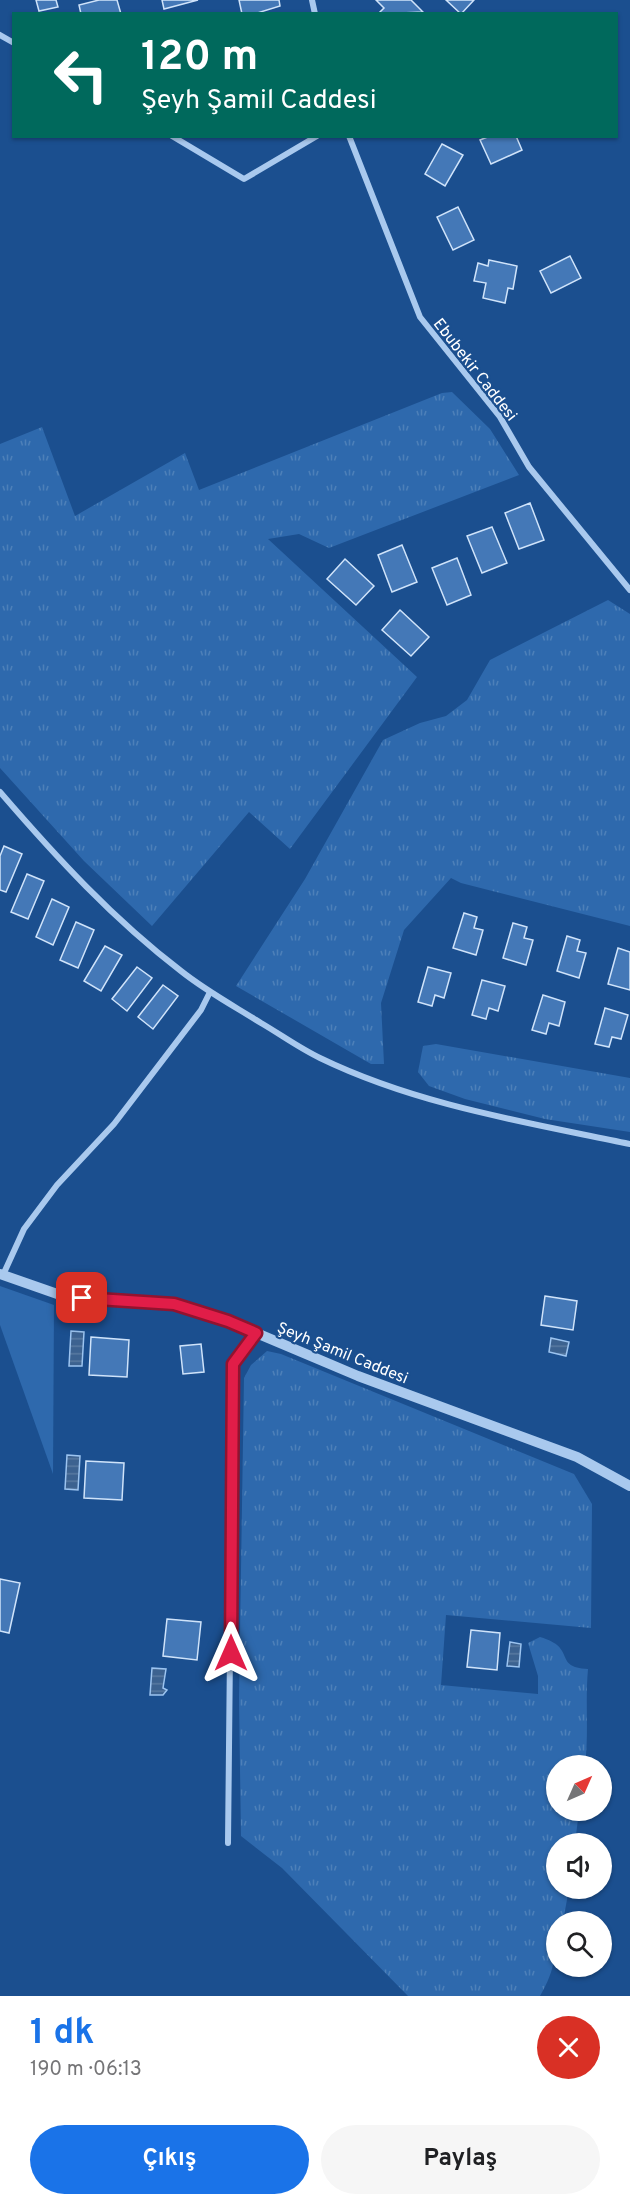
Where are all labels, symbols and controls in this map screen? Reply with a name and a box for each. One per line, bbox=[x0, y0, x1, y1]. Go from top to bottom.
text: 120 m bbox=[141, 32, 258, 85]
icon: left bbox=[42, 36, 120, 114]
text: Şeyh Şamil Caddesi bbox=[141, 84, 377, 118]
street label: Ebubekir Caddesi bbox=[428, 315, 521, 426]
pin bbox=[56, 1272, 107, 1323]
icon: arrive bbox=[65, 1281, 98, 1314]
street label: Şeyh Şamil Caddesi bbox=[274, 1318, 411, 1389]
position arrow bbox=[199, 1621, 263, 1685]
north arrow bbox=[546, 1755, 612, 1821]
map controls bbox=[546, 1755, 612, 1977]
button: sound bbox=[546, 1833, 612, 1899]
button: search bbox=[546, 1911, 612, 1977]
text: 1 dk bbox=[30, 2011, 94, 2057]
button: close bbox=[537, 2016, 600, 2079]
text: 190 m · 06:13 bbox=[30, 2057, 142, 2083]
button: Çıkış bbox=[30, 2125, 309, 2194]
button: Paylaş bbox=[321, 2125, 600, 2194]

